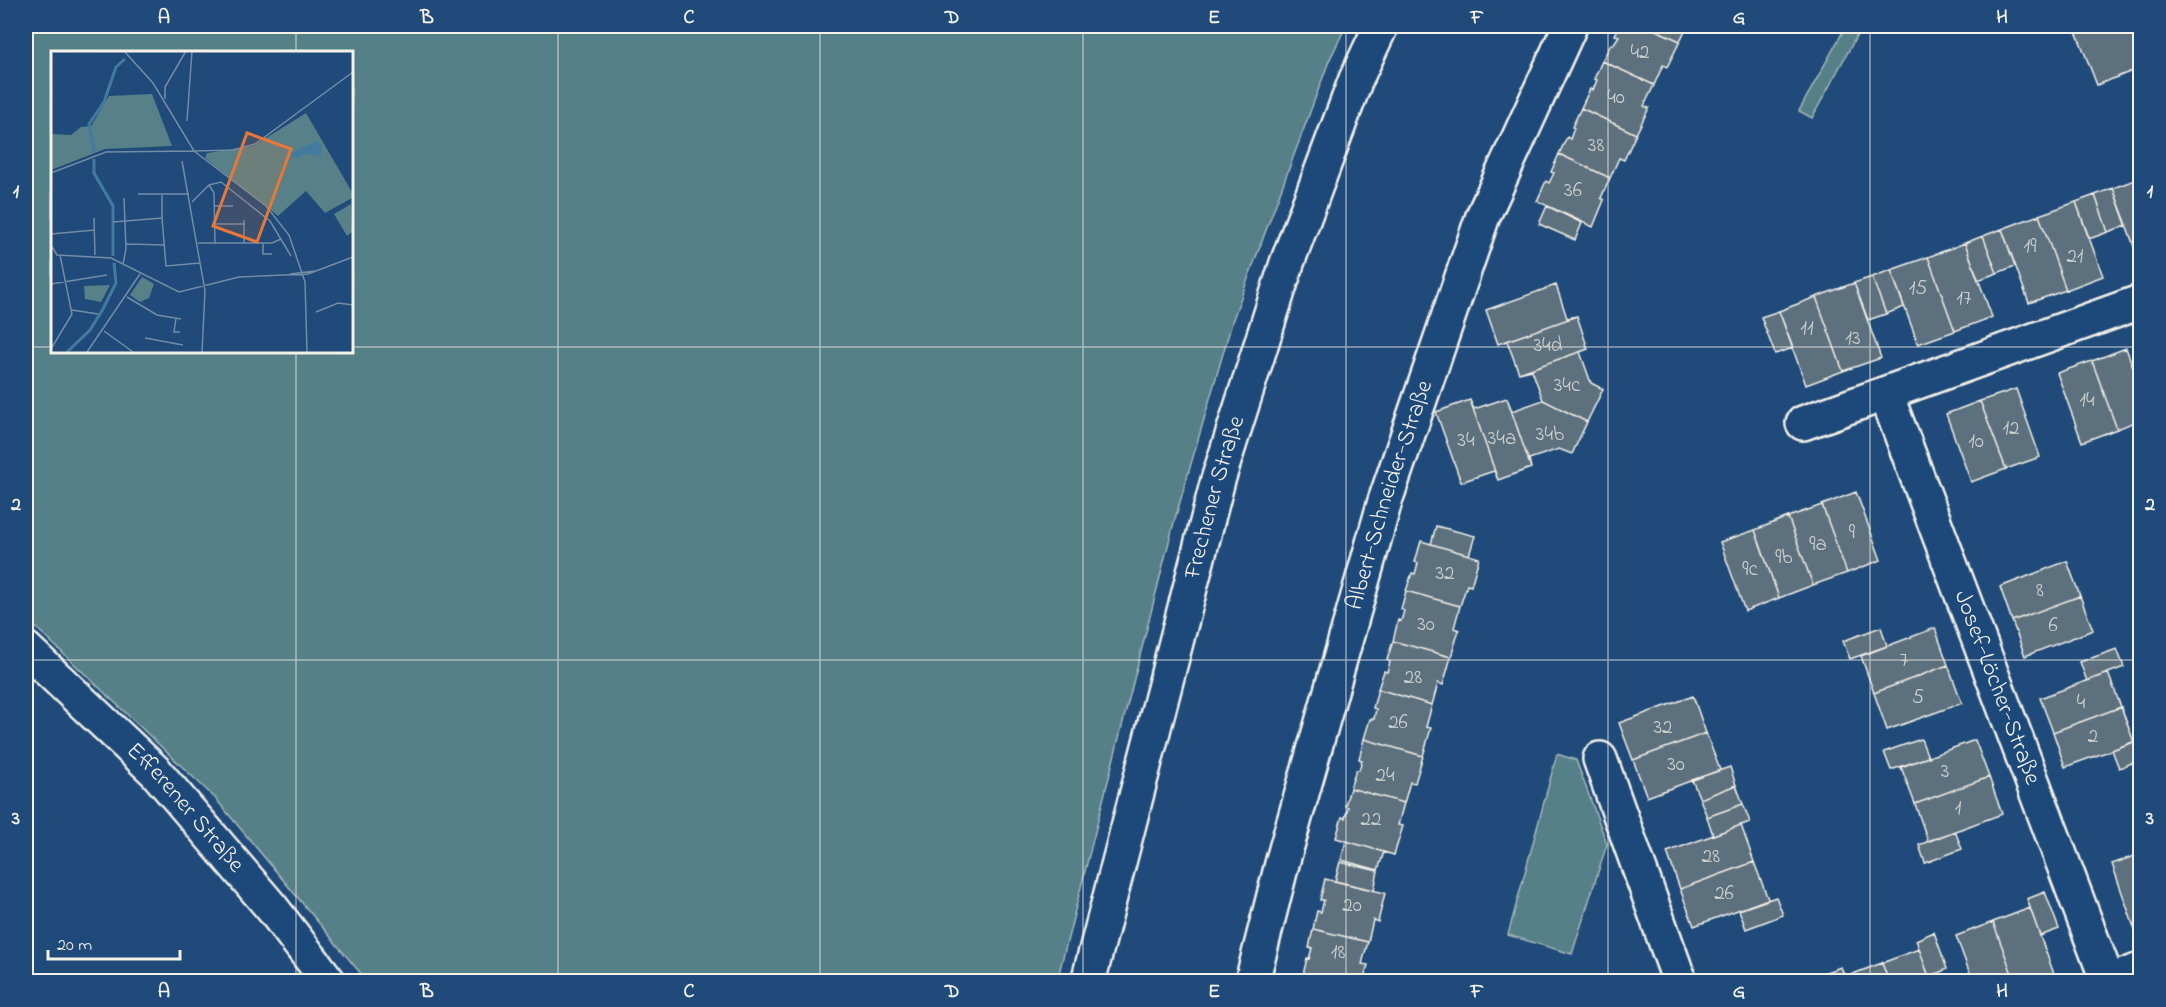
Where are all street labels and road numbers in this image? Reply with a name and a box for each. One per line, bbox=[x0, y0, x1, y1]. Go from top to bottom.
street label: Albert-Schneider-Straße bbox=[1337, 375, 1443, 614]
street label: Frechener Straße bbox=[1175, 411, 1255, 584]
street label: Josef-Löcher-Straße bbox=[1944, 586, 2050, 790]
street label: Efferener Straße bbox=[118, 735, 253, 881]

